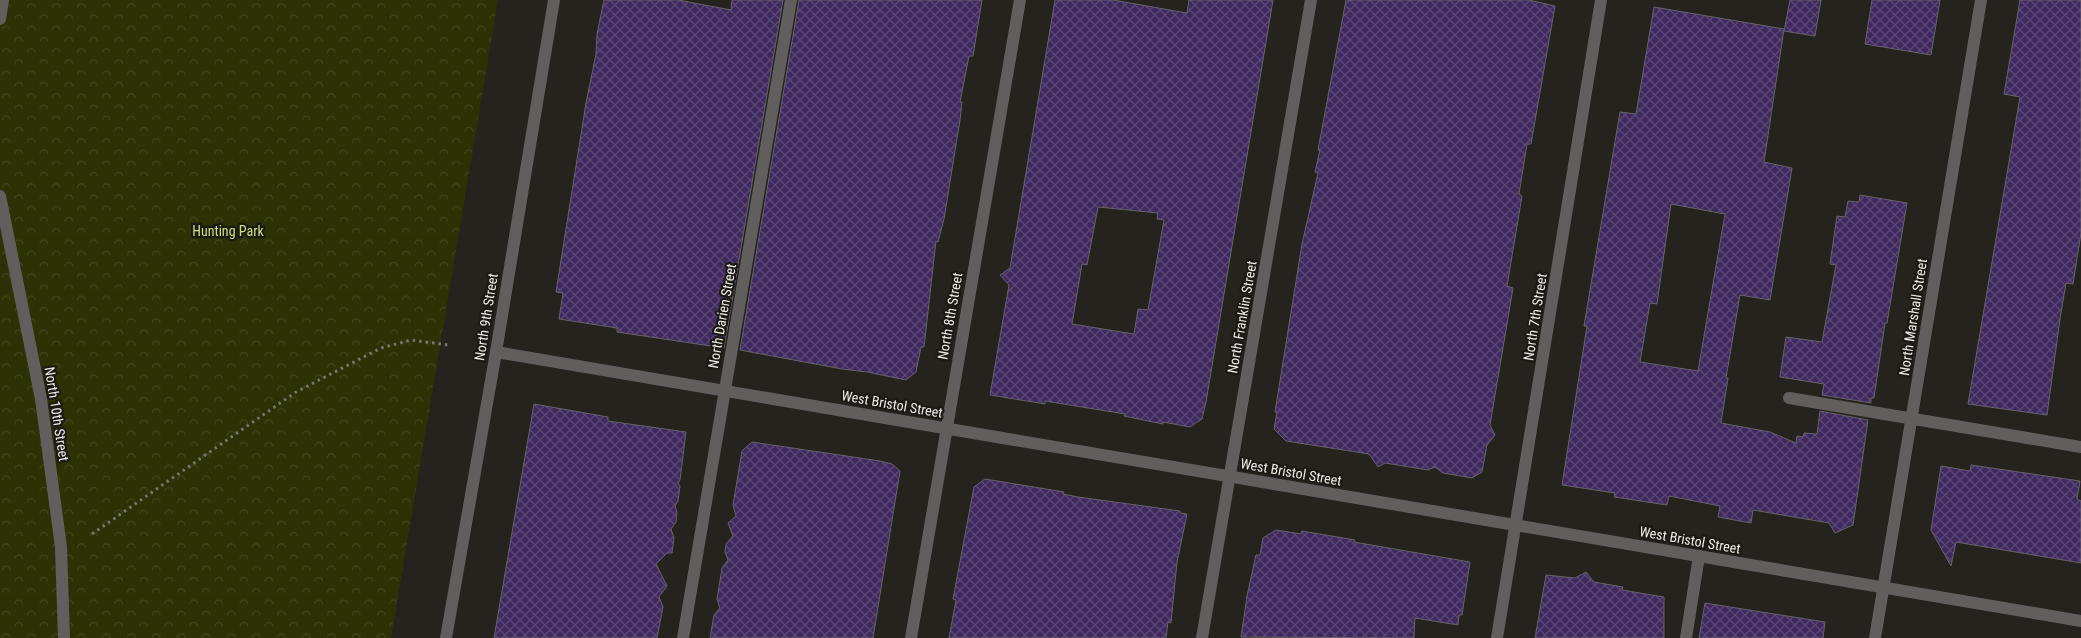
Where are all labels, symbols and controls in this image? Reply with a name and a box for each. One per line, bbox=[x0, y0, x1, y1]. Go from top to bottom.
park label: Hunting Park bbox=[192, 223, 264, 239]
street label: North Marshall Street bbox=[1896, 257, 1930, 377]
street label: North Franklin Street bbox=[1224, 259, 1260, 375]
street label: North Darien Street bbox=[705, 262, 739, 370]
street label: North 8th Street bbox=[934, 271, 966, 361]
street label: North 9th Street bbox=[471, 272, 501, 362]
street label: North 7th Street bbox=[1520, 272, 1550, 362]
street label: North 10th Street bbox=[42, 366, 72, 462]
street label: West Bristol Street bbox=[840, 387, 944, 421]
street label: West Bristol Street bbox=[1239, 455, 1343, 489]
street label: West Bristol Street bbox=[1638, 523, 1742, 557]

